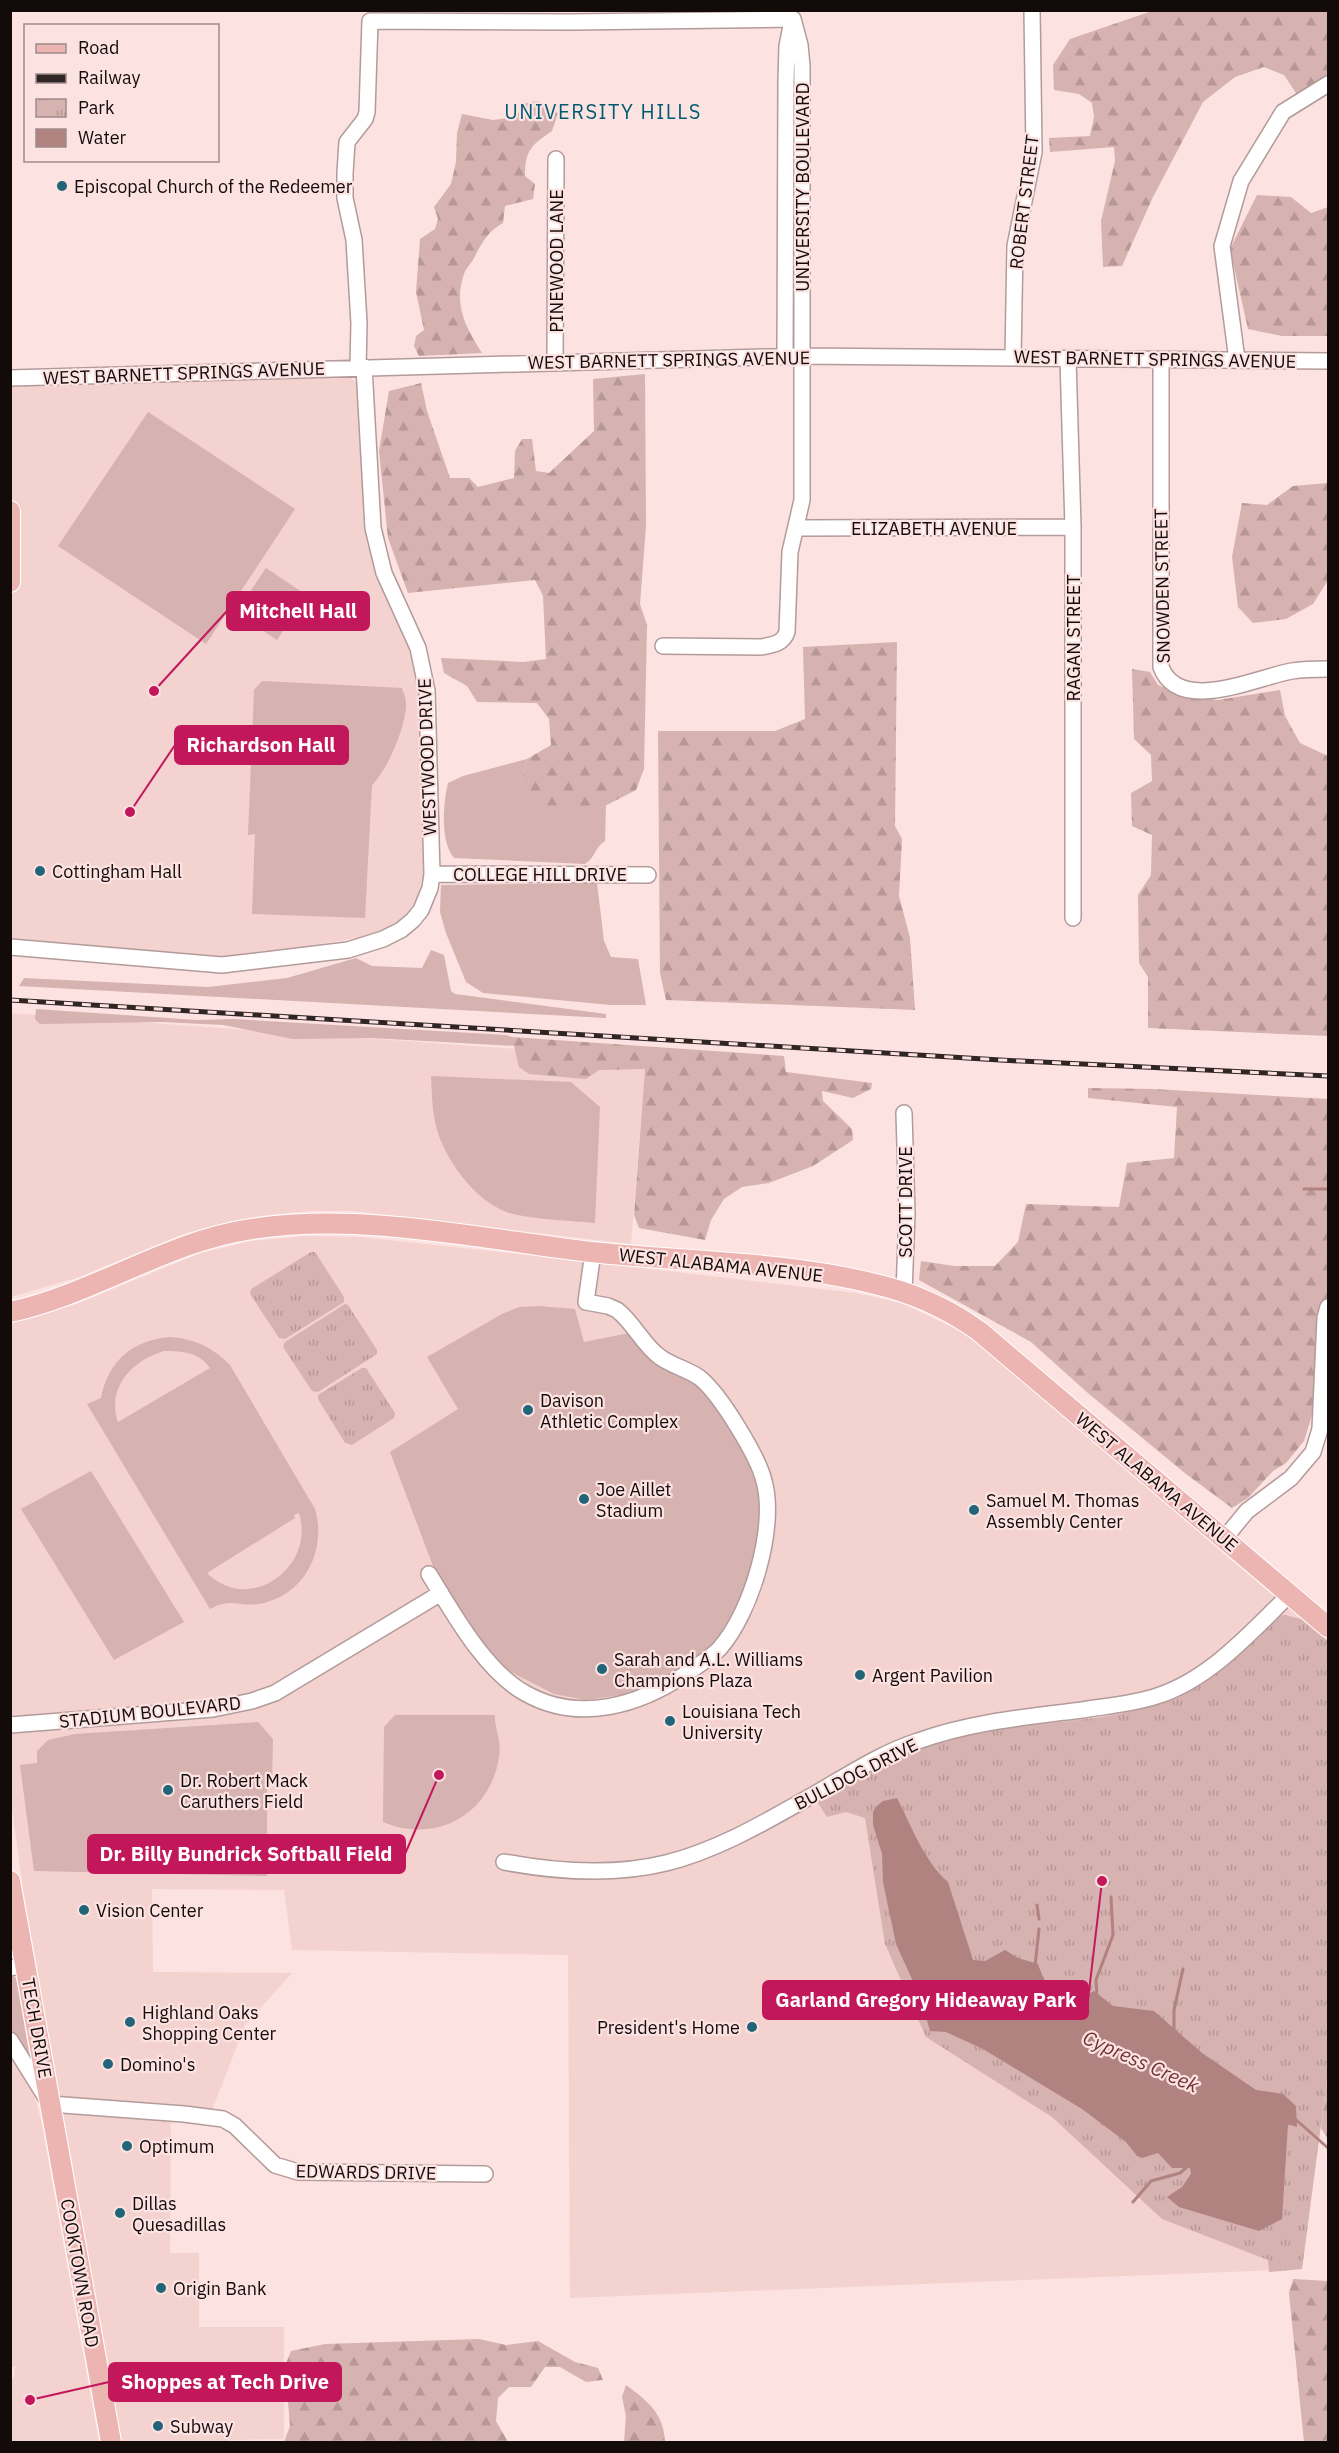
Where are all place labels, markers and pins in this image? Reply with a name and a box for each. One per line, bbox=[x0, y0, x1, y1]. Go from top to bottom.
place label: Episcopal Church of the Redeemer bbox=[74, 175, 353, 198]
marker: Episcopal Church of the Redeemer bbox=[55, 179, 69, 193]
callout: Mitchell Hall bbox=[227, 592, 369, 630]
callout: Richardson Hall bbox=[175, 726, 348, 764]
place label: Cottingham Hall bbox=[52, 860, 182, 883]
marker: Cottingham Hall bbox=[33, 864, 47, 878]
place label: Davison Athletic Complex bbox=[540, 1389, 678, 1433]
marker: Davison Athletic Complex bbox=[521, 1403, 535, 1417]
place label: Joe Aillet Stadium bbox=[596, 1478, 671, 1522]
place label: Samuel M. Thomas Assembly Center bbox=[986, 1489, 1140, 1533]
marker: Joe Aillet Stadium bbox=[577, 1492, 591, 1506]
marker: Samuel M. Thomas Assembly Center bbox=[967, 1503, 981, 1517]
place label: Sarah and A.L. Williams Champions Plaza bbox=[614, 1648, 803, 1692]
marker: Sarah and A.L. Williams Champions Plaza bbox=[595, 1662, 609, 1676]
place label: Argent Pavilion bbox=[872, 1664, 993, 1687]
marker: Argent Pavilion bbox=[853, 1668, 867, 1682]
place label: Louisiana Tech University bbox=[682, 1700, 801, 1744]
marker: Louisiana Tech University bbox=[663, 1714, 677, 1728]
place label: Dr. Robert Mack Caruthers Field bbox=[180, 1769, 309, 1813]
marker: Dr. Robert Mack Caruthers Field bbox=[161, 1783, 175, 1797]
callout: Dr. Billy Bundrick Softball Field bbox=[88, 1835, 405, 1873]
place label: Vision Center bbox=[96, 1899, 204, 1922]
marker: Vision Center bbox=[77, 1903, 91, 1917]
callout: Garland Gregory Hideaway Park bbox=[763, 1981, 1088, 2019]
place label: Highland Oaks Shopping Center bbox=[142, 2001, 277, 2045]
marker: Highland Oaks Shopping Center bbox=[123, 2015, 137, 2029]
place label: President's Home bbox=[597, 2016, 740, 2039]
marker: President's Home bbox=[745, 2020, 759, 2034]
place label: Domino's bbox=[120, 2053, 195, 2076]
marker: Domino's bbox=[101, 2057, 115, 2071]
place label: Optimum bbox=[139, 2135, 215, 2158]
marker: Optimum bbox=[120, 2139, 134, 2153]
place label: Dillas Quesadillas bbox=[132, 2192, 226, 2236]
marker: Dillas Quesadillas bbox=[113, 2206, 127, 2220]
place label: Origin Bank bbox=[173, 2277, 267, 2300]
marker: Origin Bank bbox=[154, 2281, 168, 2295]
callout: Shoppes at Tech Drive bbox=[109, 2363, 341, 2401]
place label: Subway bbox=[170, 2415, 233, 2438]
marker: Subway bbox=[151, 2419, 165, 2433]

